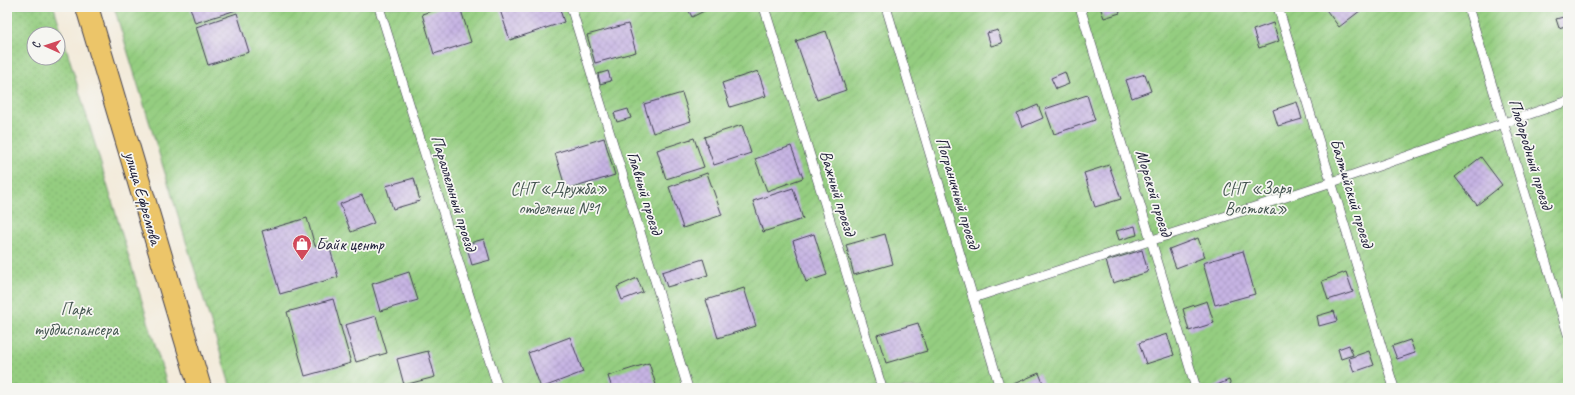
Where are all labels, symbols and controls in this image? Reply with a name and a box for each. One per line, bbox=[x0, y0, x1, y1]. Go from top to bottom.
north arrow bbox=[26, 26, 66, 66]
text: С bbox=[29, 41, 43, 49]
street label: Плодородный проезд bbox=[1504, 96, 1558, 214]
street label: Параллельный проезд bbox=[426, 132, 482, 255]
street label: Пограничный проезд bbox=[931, 135, 985, 253]
street label: Балтийский проезд bbox=[1325, 136, 1379, 252]
street label: Морской проезд bbox=[1131, 147, 1178, 241]
street label: улица Ефремова bbox=[119, 148, 167, 249]
street label: Важный проезд bbox=[815, 148, 861, 240]
street label: Главный проезд bbox=[622, 149, 668, 239]
park label: СНТ «Дружба» отделение №1 bbox=[510, 178, 608, 219]
park label: СНТ «Заря Востока» bbox=[1221, 178, 1292, 219]
shop icon: Байк центр bbox=[291, 233, 313, 261]
place label: Байк центр bbox=[316, 234, 385, 255]
park label: Парк тубдиспансера bbox=[34, 299, 119, 340]

